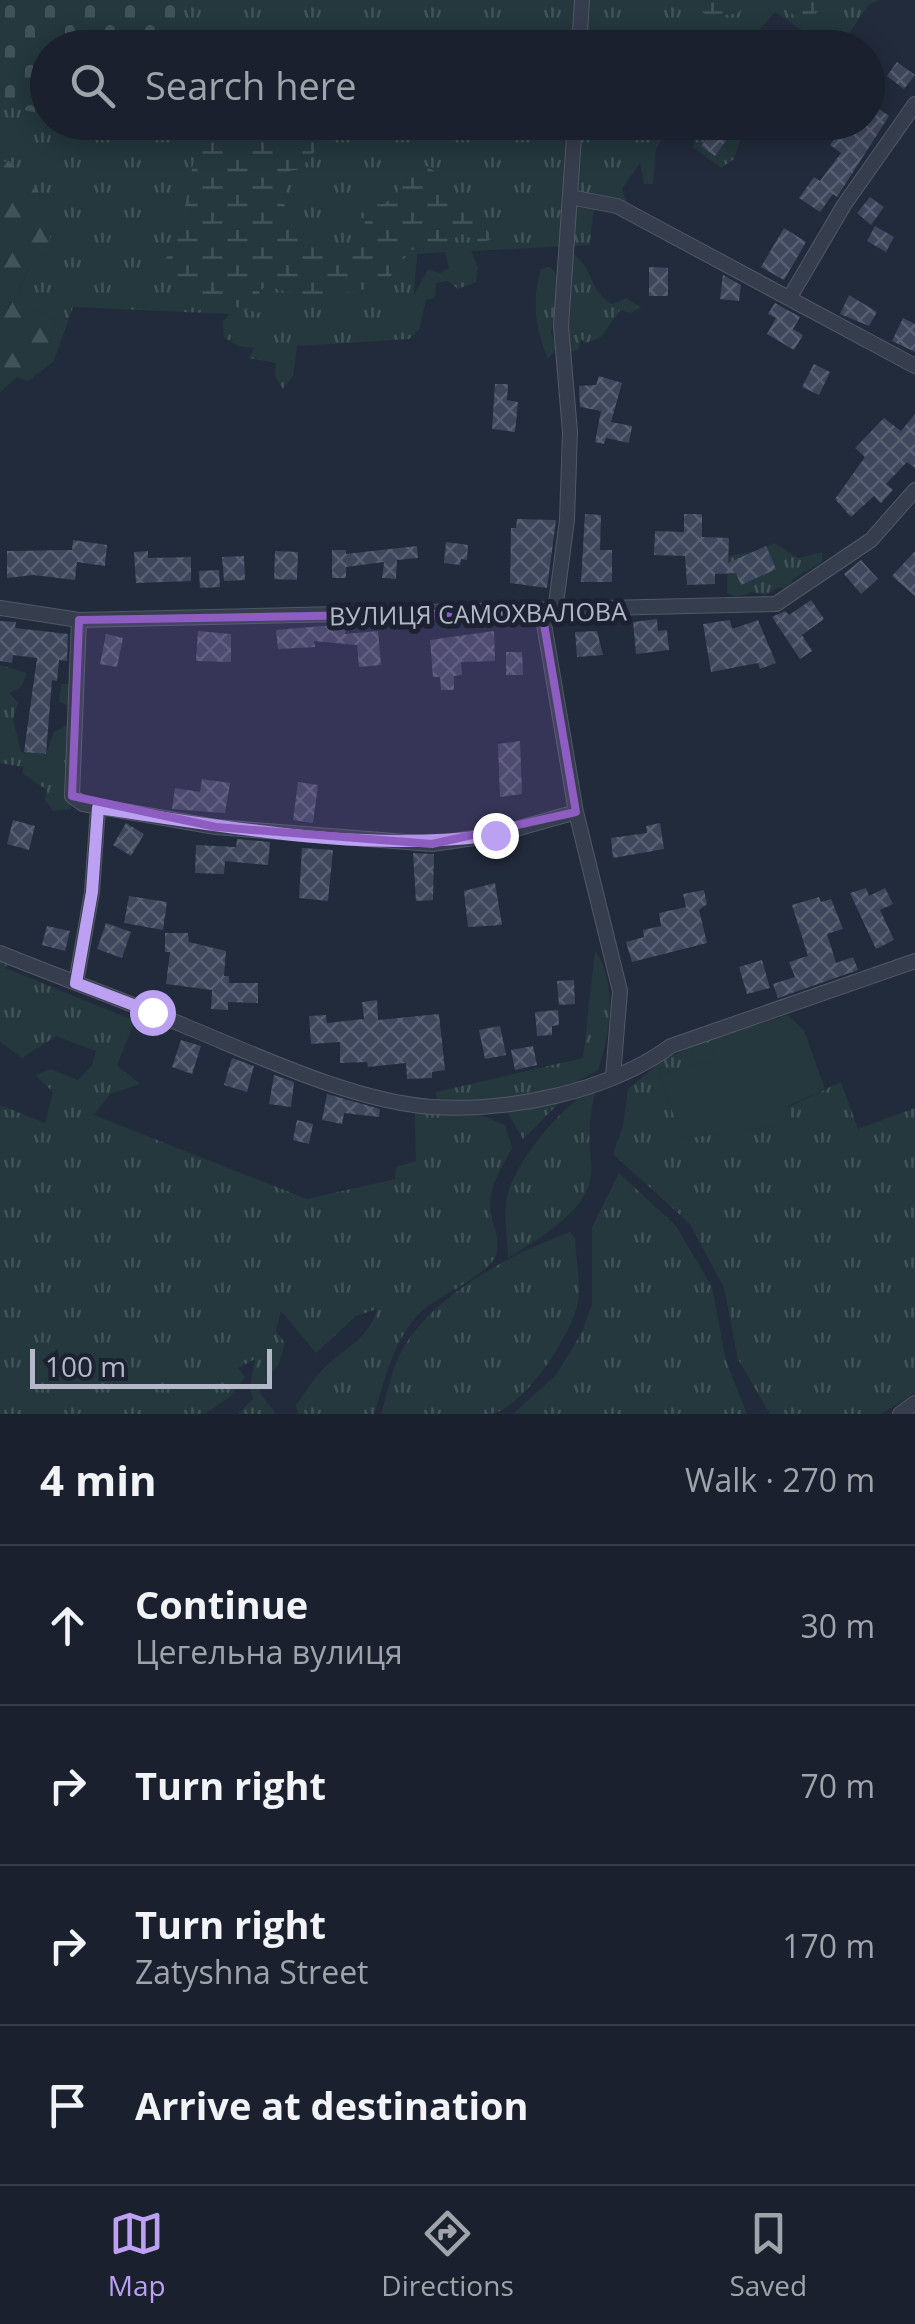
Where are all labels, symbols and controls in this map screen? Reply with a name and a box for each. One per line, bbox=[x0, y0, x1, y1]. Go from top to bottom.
search box bbox=[30, 30, 885, 140]
icon: search bbox=[65, 58, 120, 113]
text: Search here bbox=[145, 59, 357, 111]
street label: ВУЛИЦЯ САМОХВАЛОВА bbox=[329, 593, 627, 633]
route end bbox=[473, 813, 519, 859]
route start bbox=[130, 990, 176, 1036]
scale bar bbox=[30, 1344, 272, 1388]
text: 100 m bbox=[45, 1347, 126, 1385]
text: 4 min bbox=[40, 1451, 157, 1508]
text: Walk · 270 m bbox=[685, 1458, 875, 1501]
text: Continue bbox=[135, 1578, 308, 1630]
icon: ahead bbox=[40, 1598, 95, 1653]
text: 30 m bbox=[800, 1604, 875, 1647]
text: Цегельна вулиця bbox=[135, 1630, 403, 1673]
icon: right bbox=[40, 1758, 95, 1813]
text: Turn right bbox=[135, 1759, 326, 1811]
text: 70 m bbox=[800, 1764, 875, 1807]
text: Turn right bbox=[135, 1898, 326, 1950]
icon: right bbox=[40, 1918, 95, 1973]
text: 170 m bbox=[782, 1924, 875, 1967]
text: Zatyshna Street bbox=[135, 1950, 369, 1993]
icon: arrive bbox=[40, 2078, 95, 2133]
text: Arrive at destination bbox=[135, 2079, 529, 2131]
tab: Map bbox=[108, 2206, 166, 2304]
tab: Directions bbox=[381, 2206, 514, 2304]
tab: Saved bbox=[729, 2206, 807, 2304]

